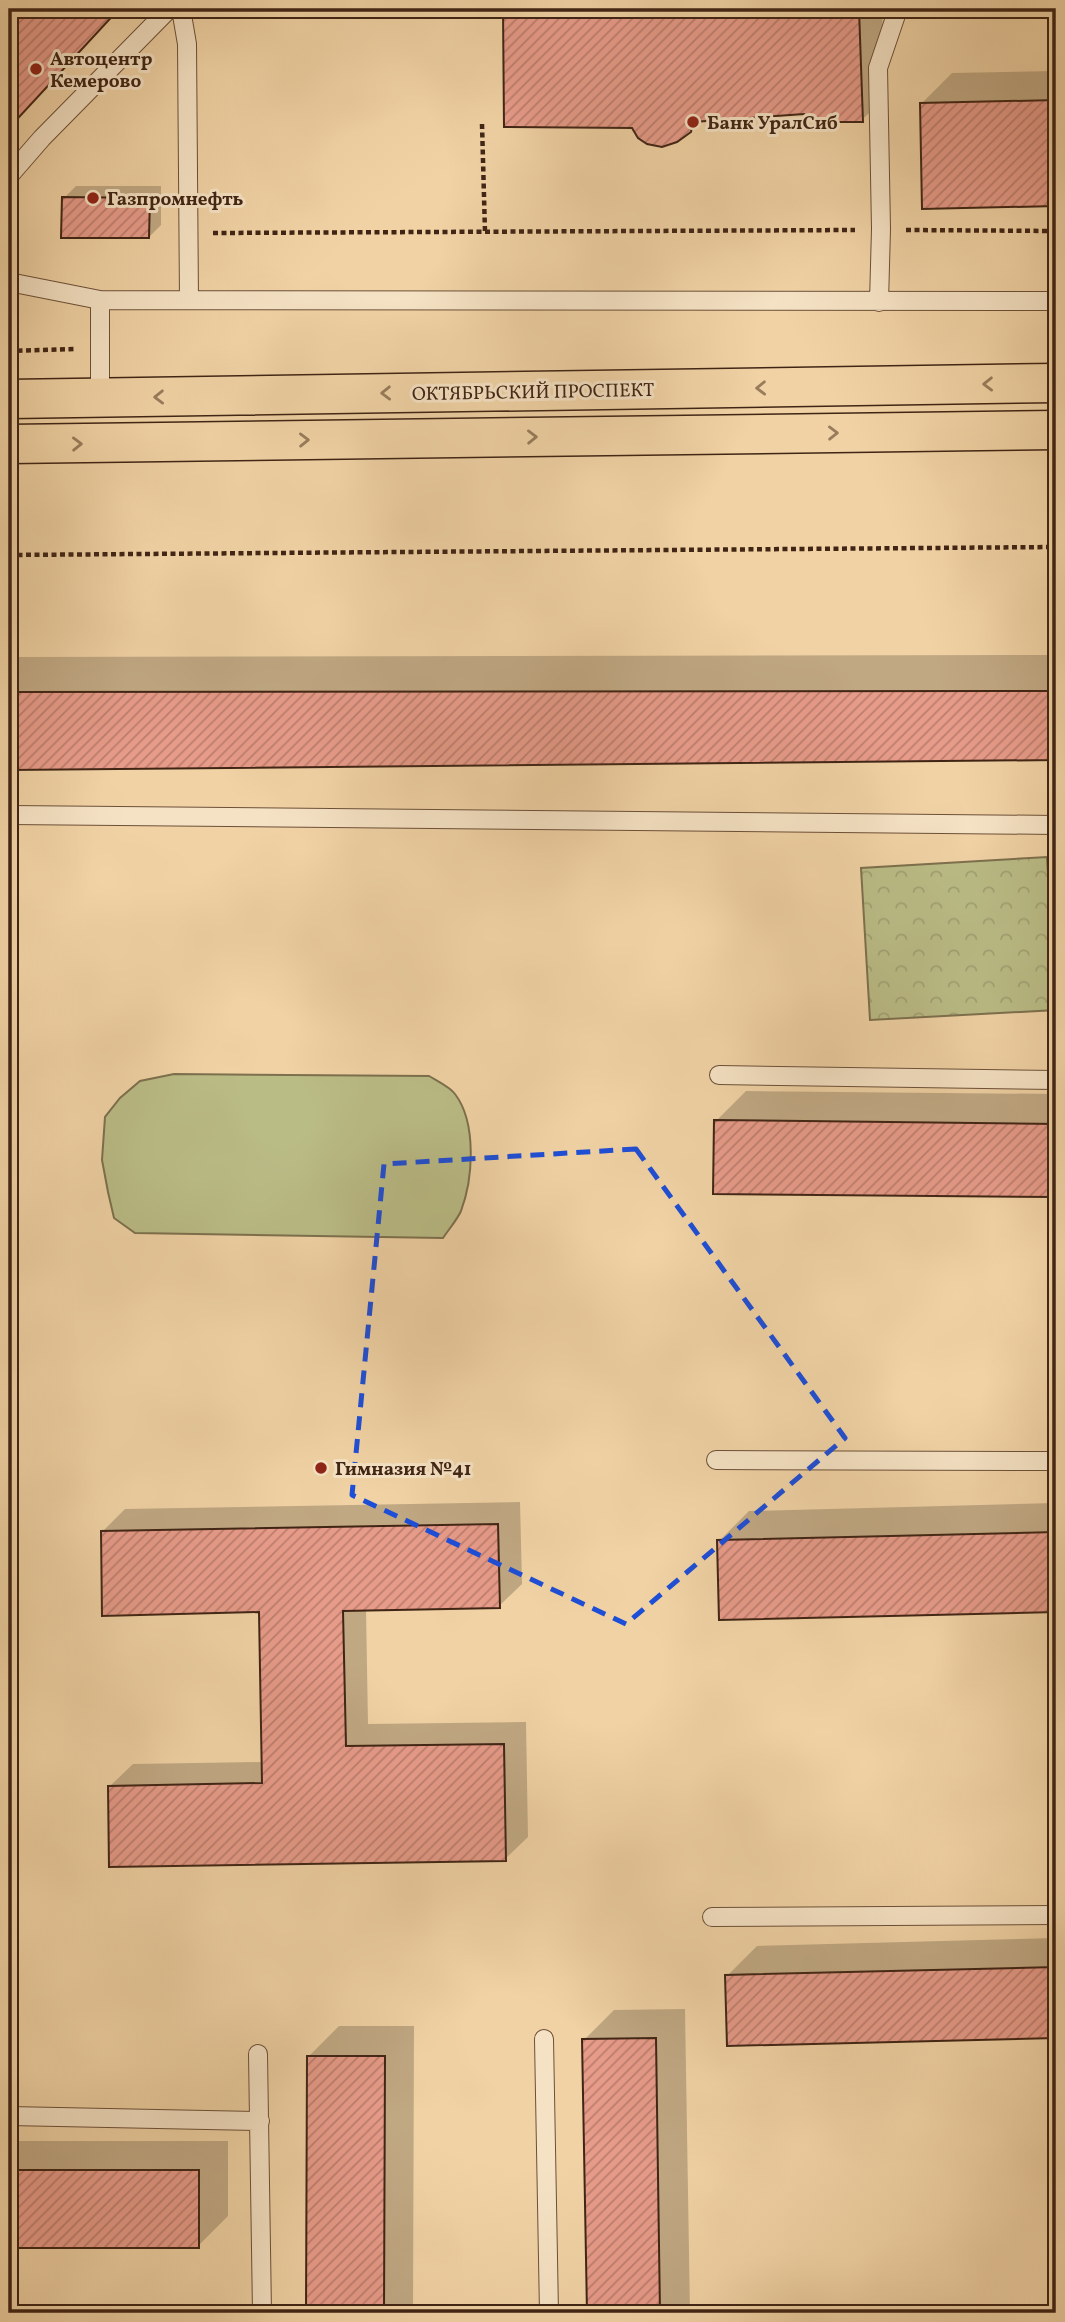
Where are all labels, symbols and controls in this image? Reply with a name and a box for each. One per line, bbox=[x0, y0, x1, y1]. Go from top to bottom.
place label: Автоцентр Кемерово bbox=[50, 47, 152, 95]
marker: Автоцентр Кемерово bbox=[28, 61, 44, 77]
place label: Банк УралСиб bbox=[707, 111, 838, 137]
marker: Банк УралСиб bbox=[685, 114, 701, 130]
place label: Газпромнефть bbox=[107, 187, 244, 213]
marker: Газпромнефть bbox=[85, 190, 101, 206]
one-way arrow bbox=[982, 377, 993, 392]
street label: ОКТЯБРЬСКИЙ ПРОСПЕКТ bbox=[412, 378, 654, 408]
one-way arrow bbox=[755, 380, 765, 396]
one-way arrow bbox=[380, 386, 391, 401]
one-way arrow bbox=[153, 389, 163, 405]
one-way arrow bbox=[828, 426, 839, 441]
one-way arrow bbox=[527, 430, 538, 445]
one-way arrow bbox=[299, 433, 310, 448]
one-way arrow bbox=[72, 436, 83, 451]
place label: Гимназия №41 bbox=[335, 1457, 471, 1483]
marker: Гимназия №41 bbox=[313, 1460, 329, 1476]

